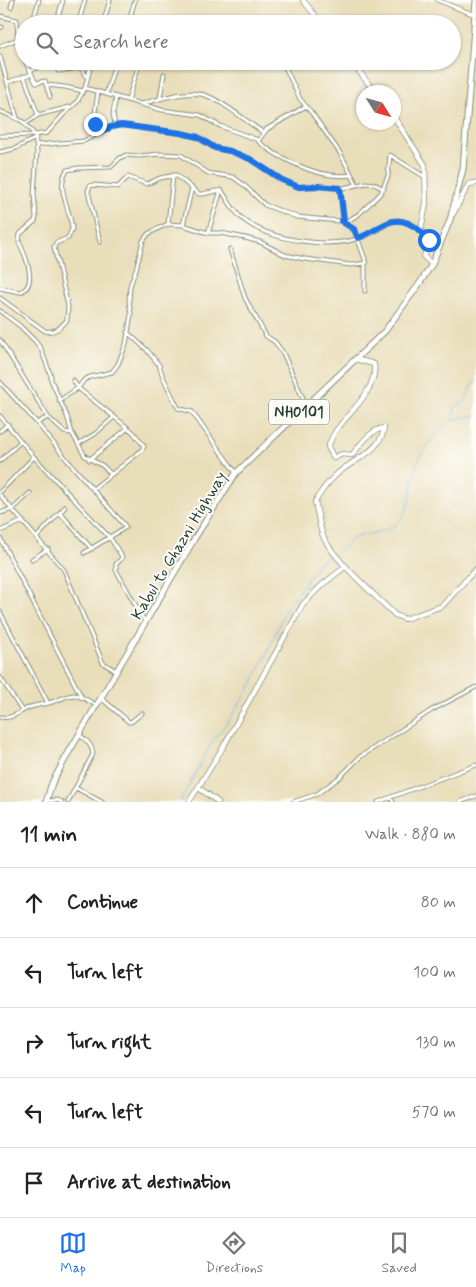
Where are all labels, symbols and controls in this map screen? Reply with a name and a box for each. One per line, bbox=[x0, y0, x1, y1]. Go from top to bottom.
search box bbox=[15, 15, 461, 70]
icon: search bbox=[33, 29, 61, 57]
text: Search here bbox=[73, 30, 169, 55]
north arrow bbox=[356, 85, 401, 130]
route end bbox=[84, 113, 107, 136]
route start bbox=[418, 229, 441, 252]
road number: NH0101 bbox=[269, 400, 329, 424]
street label: Kabul to Ghazni Highway bbox=[127, 468, 232, 624]
text: 11 min bbox=[20, 821, 77, 849]
text: Walk · 880 m bbox=[365, 824, 456, 845]
icon: ahead bbox=[20, 889, 48, 917]
text: Continue bbox=[67, 890, 138, 915]
text: 80 m bbox=[421, 892, 456, 913]
icon: left bbox=[20, 959, 48, 987]
text: Turn left bbox=[67, 960, 143, 985]
text: 100 m bbox=[413, 962, 456, 983]
icon: right bbox=[20, 1029, 48, 1057]
text: Turn right bbox=[67, 1030, 151, 1055]
text: 130 m bbox=[415, 1032, 456, 1053]
icon: left bbox=[20, 1099, 48, 1127]
text: Turn left bbox=[67, 1100, 143, 1125]
text: 570 m bbox=[412, 1102, 456, 1123]
icon: arrive bbox=[20, 1169, 48, 1197]
text: Arrive at destination bbox=[67, 1170, 231, 1195]
tab: Map bbox=[59, 1229, 87, 1277]
tab: Directions bbox=[206, 1229, 263, 1277]
tab: Saved bbox=[381, 1229, 417, 1277]

